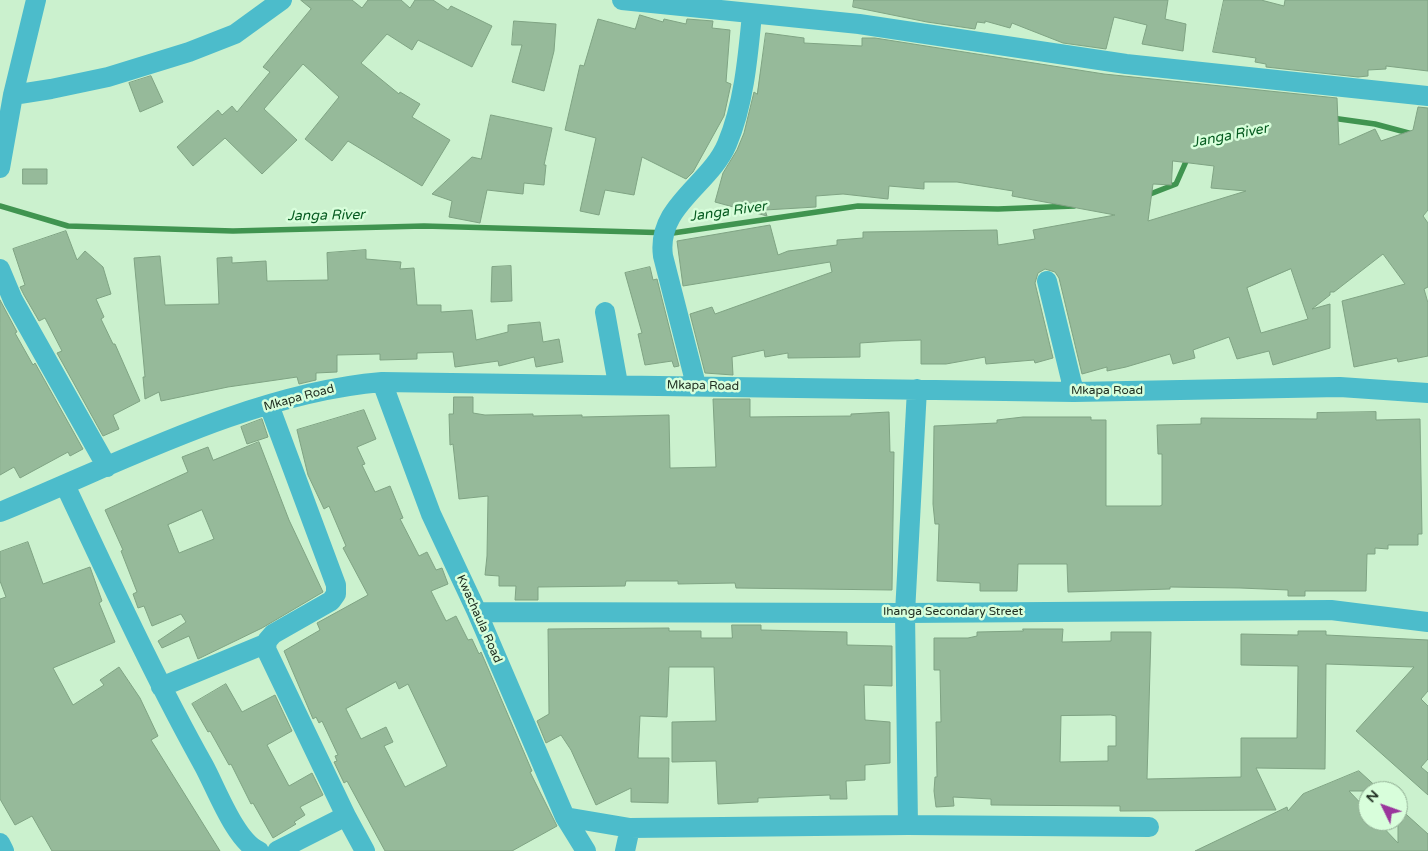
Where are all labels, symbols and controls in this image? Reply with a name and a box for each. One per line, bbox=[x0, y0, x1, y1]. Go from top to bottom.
water label: Janga River bbox=[1190, 120, 1270, 152]
water label: Janga River bbox=[689, 198, 767, 226]
water label: Janga River bbox=[287, 207, 365, 225]
street label: Mkapa Road bbox=[667, 378, 739, 394]
street label: Mkapa Road bbox=[262, 382, 336, 414]
street label: Mkapa Road bbox=[1071, 384, 1143, 398]
street label: Kwachaula Road bbox=[453, 573, 505, 665]
street label: Ihanga Secondary Street bbox=[883, 605, 1023, 619]
north arrow bbox=[1358, 781, 1408, 831]
text: N bbox=[1362, 786, 1382, 806]

